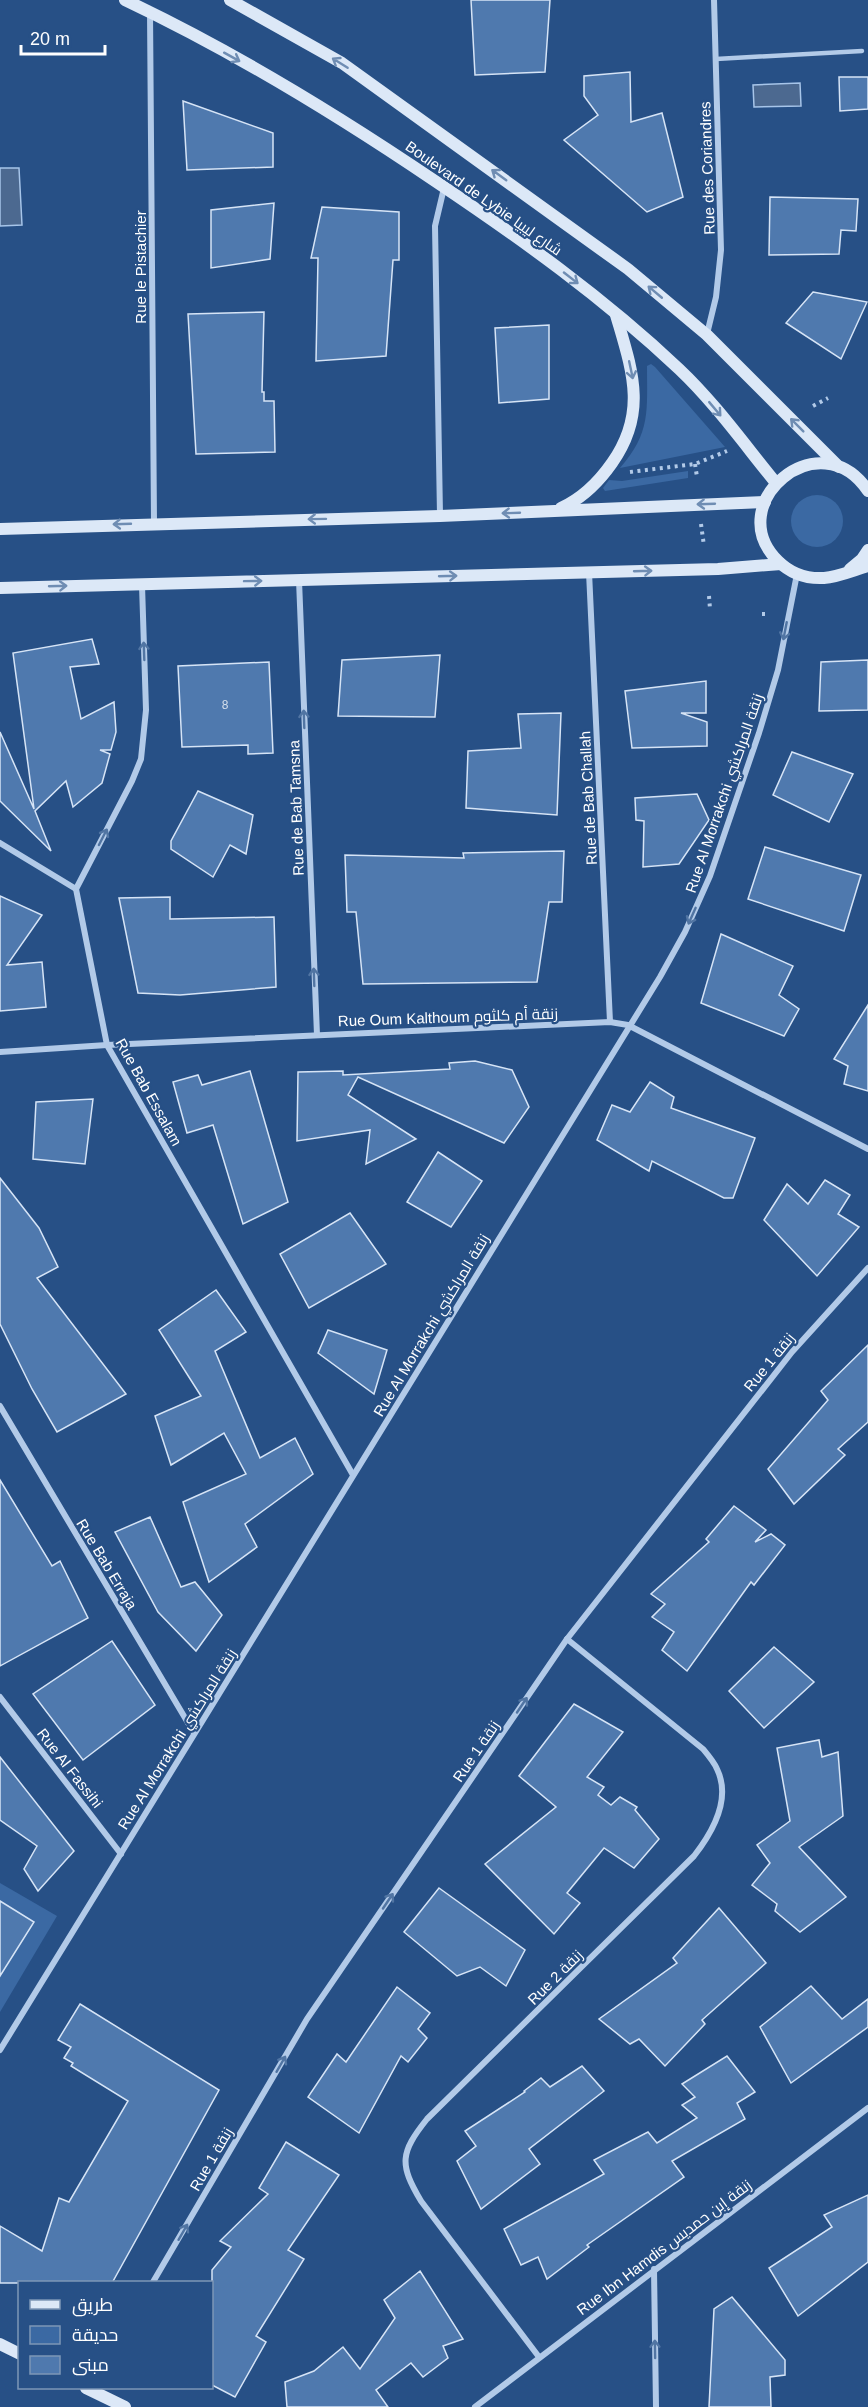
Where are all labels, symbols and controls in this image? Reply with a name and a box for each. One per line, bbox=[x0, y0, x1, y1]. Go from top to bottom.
scale bar bbox=[21, 18, 105, 56]
text: 20 m bbox=[30, 29, 70, 49]
one-way arrow bbox=[223, 52, 241, 63]
one-way arrow bbox=[332, 56, 349, 68]
street label: Rue des Coriandres bbox=[696, 101, 718, 235]
street label: Boulevard de Lybie شارع ليبيا bbox=[401, 137, 565, 261]
one-way arrow bbox=[492, 169, 508, 181]
street label: Rue le Pistachier bbox=[132, 210, 149, 324]
one-way arrow bbox=[563, 272, 579, 285]
one-way arrow bbox=[648, 286, 664, 299]
one-way arrow bbox=[626, 360, 637, 379]
one-way arrow bbox=[709, 401, 722, 417]
one-way arrow bbox=[790, 418, 805, 433]
one-way arrow bbox=[697, 498, 717, 510]
one-way arrow bbox=[502, 507, 522, 518]
one-way arrow bbox=[307, 513, 327, 524]
one-way arrow bbox=[112, 518, 132, 529]
one-way arrow bbox=[633, 565, 653, 577]
one-way arrow bbox=[438, 571, 458, 582]
one-way arrow bbox=[243, 576, 263, 587]
one-way arrow bbox=[48, 580, 68, 592]
one-way arrow bbox=[779, 621, 790, 641]
one-way arrow bbox=[138, 642, 149, 662]
street label: Rue Al Morrakchi زنقة المراكشي bbox=[682, 691, 770, 896]
house number: 8 bbox=[222, 698, 229, 712]
one-way arrow bbox=[299, 709, 310, 729]
street label: Rue de Bab Challah bbox=[576, 731, 600, 865]
street label: Rue de Bab Tamsna bbox=[285, 739, 307, 876]
one-way arrow bbox=[97, 829, 109, 846]
one-way arrow bbox=[686, 906, 698, 924]
one-way arrow bbox=[309, 967, 320, 987]
street label: Rue Oum Kalthoum زنقة أم كلثوم bbox=[338, 1004, 558, 1031]
street label: Rue Bab Essalam bbox=[112, 1035, 186, 1149]
street label: Rue Al Morrakchi زنقة المراكشي bbox=[370, 1231, 496, 1421]
street label: Rue 1 زنقة bbox=[740, 1329, 799, 1395]
street label: Rue Bab Erraja bbox=[73, 1516, 141, 1613]
street label: Rue Al Morrakchi زنقة المراكشي bbox=[114, 1646, 243, 1835]
one-way arrow bbox=[516, 1697, 528, 1714]
street label: Rue 1 زنقة bbox=[449, 1717, 504, 1786]
street label: Rue Al Fassihi bbox=[34, 1725, 106, 1811]
one-way arrow bbox=[382, 1893, 394, 1909]
street label: Rue 2 زنقة bbox=[524, 1946, 587, 2009]
one-way arrow bbox=[275, 2056, 287, 2073]
street label: Rue 1 زنقة bbox=[186, 2124, 237, 2194]
street label: Rue Ibn Hamdis زنقة إبن حمديس bbox=[573, 2176, 756, 2320]
one-way arrow bbox=[177, 2224, 189, 2241]
legend bbox=[18, 2281, 213, 2389]
text: طريق bbox=[72, 2295, 113, 2317]
text: حديقة bbox=[72, 2325, 118, 2345]
one-way arrow bbox=[650, 2339, 661, 2359]
text: مبنى bbox=[72, 2355, 109, 2376]

